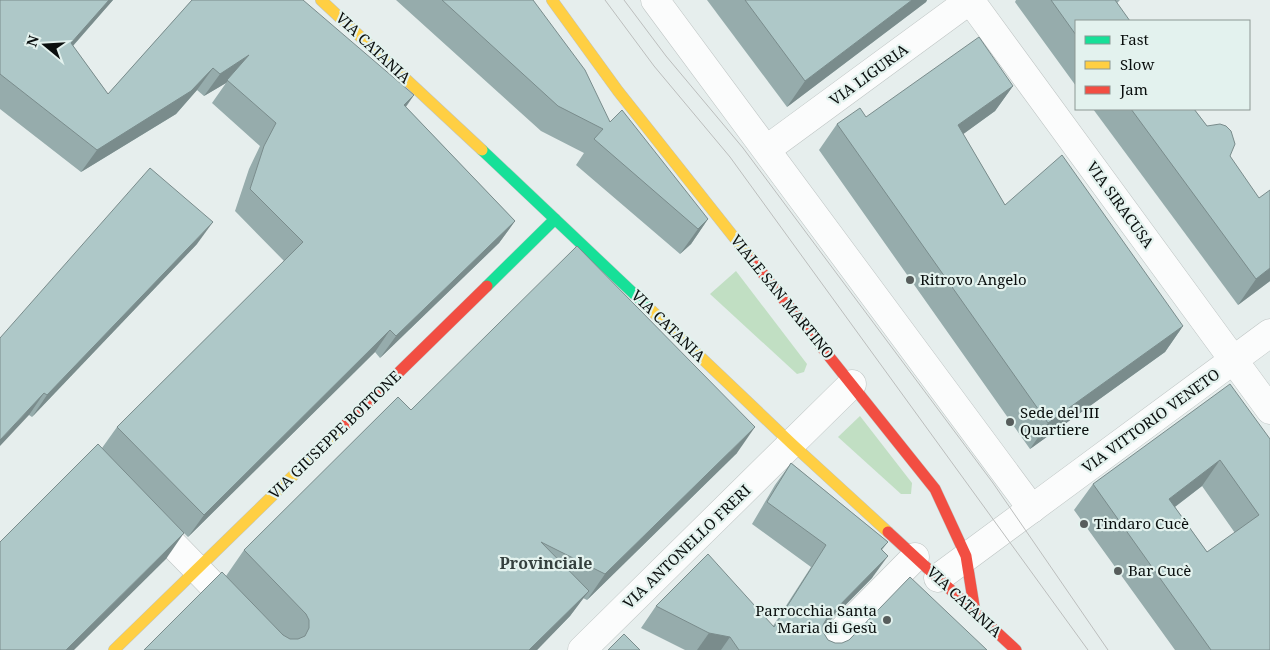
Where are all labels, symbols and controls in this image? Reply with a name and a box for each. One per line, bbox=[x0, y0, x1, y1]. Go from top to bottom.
street label: VIA CATANIA bbox=[332, 7, 416, 87]
north arrow bbox=[20, 20, 70, 70]
legend bbox=[1075, 20, 1250, 110]
text: Fast bbox=[1120, 29, 1149, 49]
text: N bbox=[21, 33, 43, 49]
street label: VIA LIGURIA bbox=[825, 39, 912, 109]
text: Slow bbox=[1120, 54, 1154, 74]
text: Jam bbox=[1119, 79, 1148, 99]
street label: VIA SIRACUSA bbox=[1083, 157, 1159, 252]
street label: VIALE SAN MARTINO bbox=[727, 230, 839, 363]
place label: Ritrovo Angelo bbox=[920, 269, 1027, 289]
marker: Ritrovo Angelo bbox=[904, 274, 916, 286]
street label: VIA CATANIA bbox=[627, 285, 710, 366]
street label: VIA VITTORIO VENETO bbox=[1078, 363, 1223, 477]
street label: VIA GIUSEPPE BOTTONE bbox=[264, 366, 405, 503]
place label: Sede del III Quartiere bbox=[1020, 402, 1100, 439]
marker: Sede del III Quartiere bbox=[1004, 416, 1016, 428]
street label: VIA ANTONELLO FRERI bbox=[618, 480, 754, 613]
place label: Tindaro Cucè bbox=[1094, 513, 1189, 533]
marker: Tindaro Cucè bbox=[1078, 518, 1090, 530]
district label: Provinciale bbox=[500, 552, 592, 574]
place label: Bar Cucè bbox=[1128, 560, 1191, 580]
street label: VIA CATANIA bbox=[923, 561, 1007, 641]
marker: Bar Cucè bbox=[1112, 565, 1124, 577]
place label: Parrocchia Santa Maria di Gesù bbox=[755, 600, 877, 637]
marker: Parrocchia Santa Maria di Gesù bbox=[881, 614, 893, 626]

